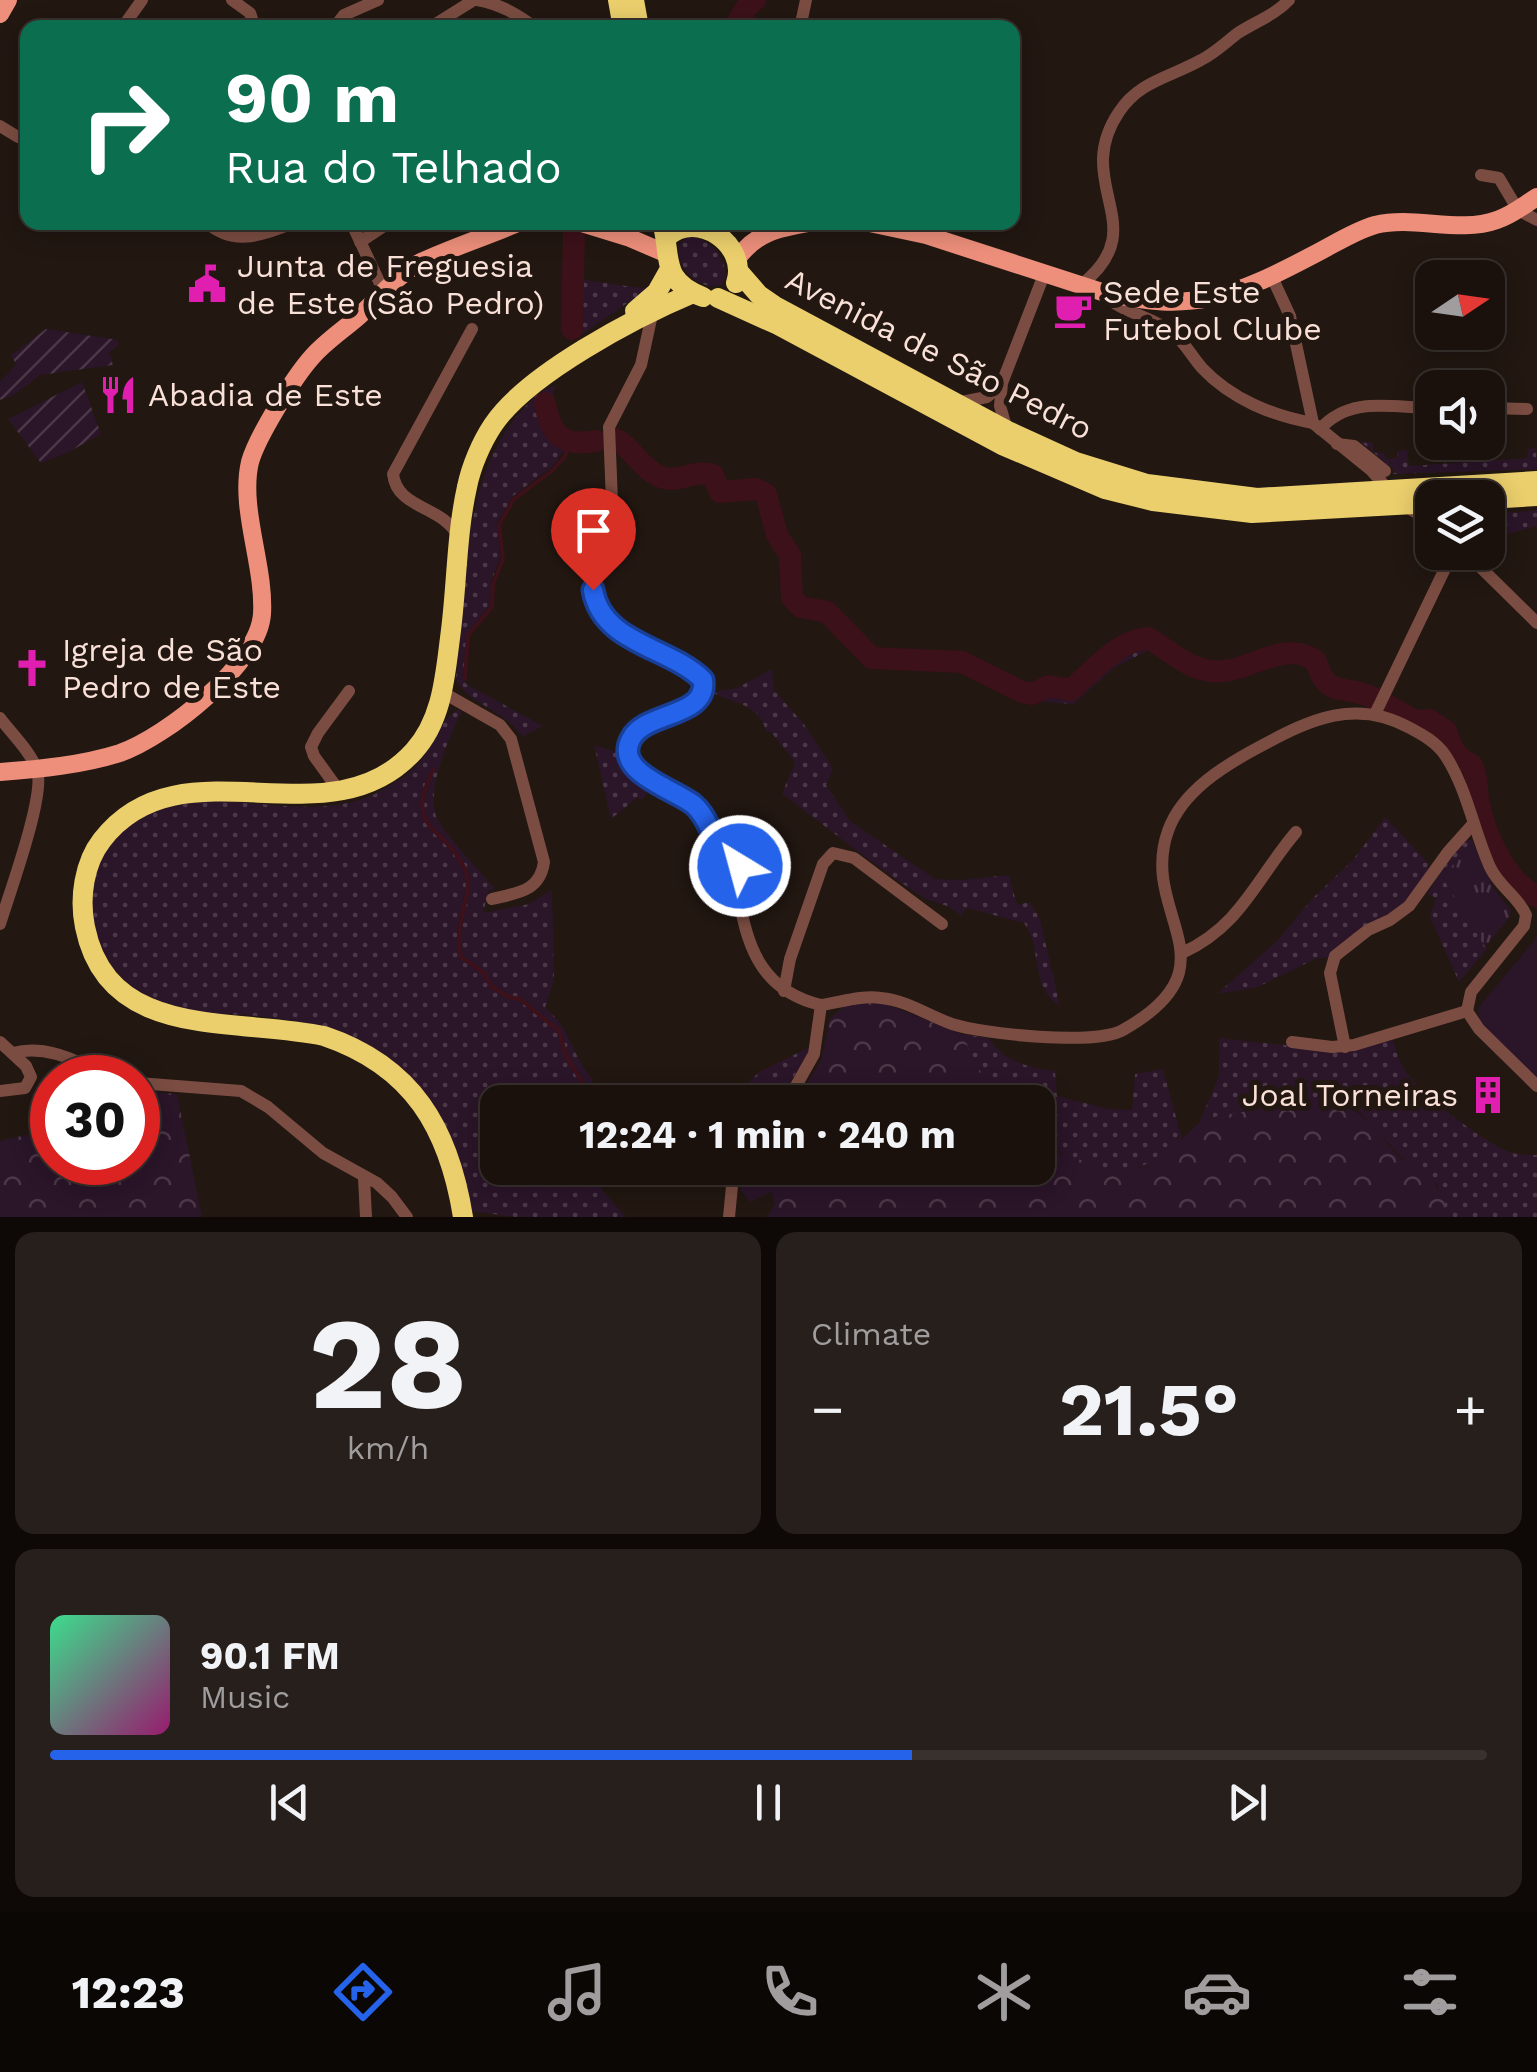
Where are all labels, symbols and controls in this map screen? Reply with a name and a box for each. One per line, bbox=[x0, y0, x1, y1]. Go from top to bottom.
text: 90 m bbox=[225, 57, 399, 139]
icon: right bbox=[60, 60, 190, 190]
text: Rua do Telhado bbox=[225, 141, 562, 194]
place label: Junta de Freguesia de Este (São Pedro) bbox=[237, 247, 544, 322]
street label: Avenida de São Pedro bbox=[779, 260, 1099, 448]
north arrow bbox=[1415, 260, 1505, 350]
map controls bbox=[1415, 260, 1505, 570]
public building icon: Junta de Freguesia de Este (São Pedro) bbox=[186, 263, 228, 305]
place label: Sede Este Futebol Clube bbox=[1103, 273, 1322, 348]
cafe icon: Sede Este Futebol Clube bbox=[1052, 289, 1094, 331]
button: sound bbox=[1415, 370, 1505, 460]
restaurant icon: Abadia de Este bbox=[97, 374, 139, 416]
place label: Abadia de Este bbox=[148, 376, 383, 414]
button: layers bbox=[1415, 480, 1505, 570]
pin bbox=[551, 488, 636, 591]
icon: arrive bbox=[566, 503, 621, 558]
place label: Igreja de São Pedro de Este bbox=[62, 631, 281, 706]
church icon: Igreja de São Pedro de Este bbox=[11, 647, 53, 689]
position arrow bbox=[688, 814, 792, 918]
speed limit sign: 30 bbox=[30, 1055, 160, 1185]
building icon: Joal Torneiras bbox=[1467, 1074, 1509, 1116]
place label: Joal Torneiras bbox=[1242, 1076, 1458, 1114]
text: 12:24 · 1 min · 240 m bbox=[579, 1113, 956, 1157]
text: 28 bbox=[309, 1287, 468, 1440]
text: Climate bbox=[811, 1315, 931, 1353]
text: 21.5° bbox=[1059, 1365, 1239, 1453]
text: − bbox=[811, 1377, 844, 1441]
text: + bbox=[1454, 1377, 1487, 1441]
text: km/h bbox=[347, 1429, 429, 1467]
text: 90.1 FM bbox=[200, 1634, 340, 1678]
text: Music bbox=[200, 1678, 290, 1716]
icon: previous bbox=[262, 1775, 317, 1830]
icon: pause bbox=[741, 1775, 796, 1830]
icon: next bbox=[1220, 1775, 1275, 1830]
icon: directions bbox=[328, 1957, 398, 2027]
icon: music bbox=[542, 1957, 612, 2027]
icon: phone bbox=[755, 1957, 825, 2027]
icon: climate bbox=[969, 1957, 1039, 2027]
icon: car bbox=[1182, 1957, 1252, 2027]
icon: filters bbox=[1395, 1957, 1465, 2027]
text: 12:23 bbox=[72, 1966, 185, 2019]

